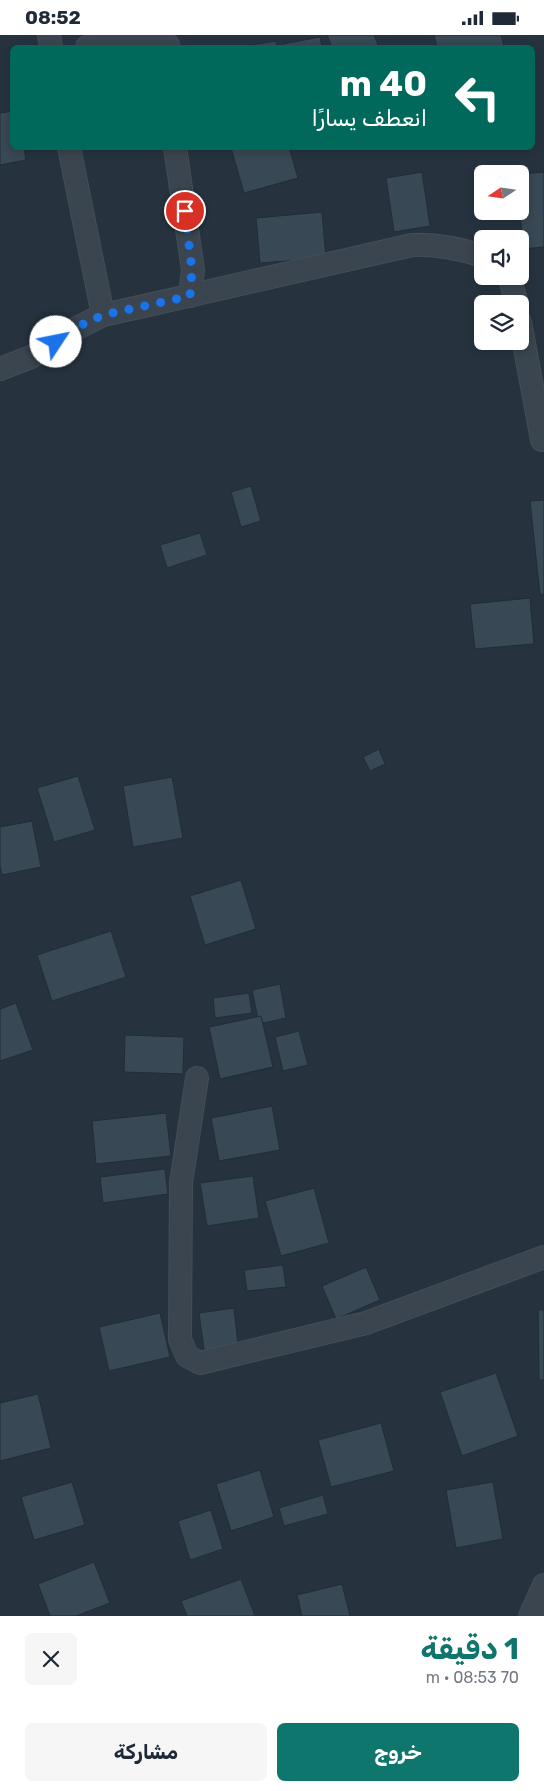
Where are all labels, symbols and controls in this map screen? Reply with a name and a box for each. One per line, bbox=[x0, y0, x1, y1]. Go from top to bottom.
text: 08:52 bbox=[25, 6, 81, 29]
text: 40 m bbox=[340, 63, 427, 105]
icon: left bbox=[445, 65, 510, 130]
text: انعطف يسارًا bbox=[311, 105, 427, 132]
north arrow bbox=[474, 165, 529, 220]
map controls bbox=[474, 165, 529, 350]
pin bbox=[164, 190, 206, 232]
icon: arrive bbox=[171, 197, 199, 225]
button: sound bbox=[474, 230, 529, 285]
button: layers bbox=[474, 295, 529, 350]
position arrow bbox=[29, 315, 81, 367]
text: 1 دقيقة bbox=[421, 1631, 519, 1667]
button: close bbox=[25, 1633, 77, 1685]
text: 70 m · 08:53 bbox=[426, 1668, 519, 1687]
button: مشاركة bbox=[25, 1723, 267, 1781]
button: خروج bbox=[277, 1723, 519, 1781]

